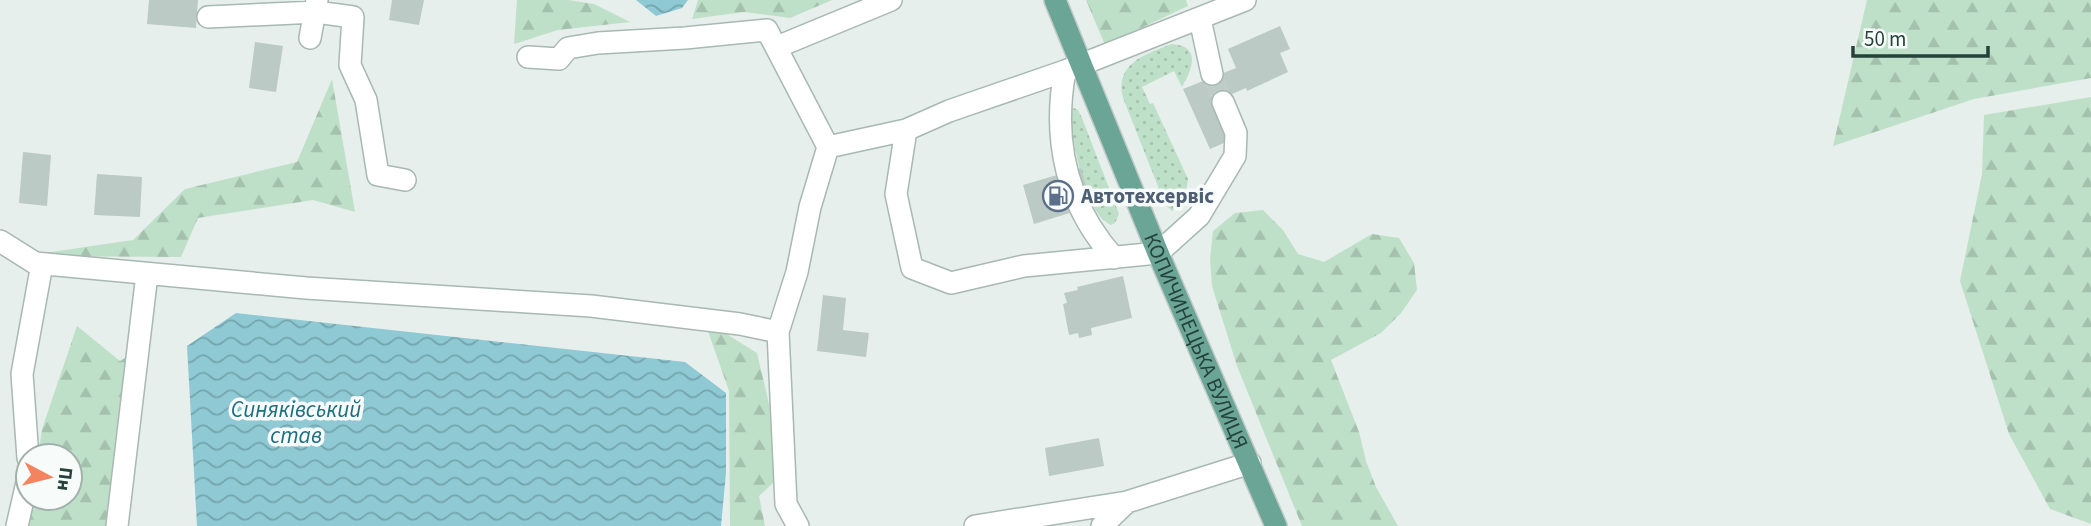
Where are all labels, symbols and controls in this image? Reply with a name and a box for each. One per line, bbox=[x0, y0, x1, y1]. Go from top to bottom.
scale bar bbox=[1853, 14, 1988, 58]
text: 50 m bbox=[1864, 24, 1906, 54]
fuel station icon: Автотехсервіс bbox=[1041, 179, 1075, 213]
place label: Автотехсервіс bbox=[1080, 181, 1214, 211]
street label: КОПИЧИНЕЦЬКА ВУЛИЦЯ bbox=[1136, 228, 1256, 454]
water label: Синяківський став bbox=[231, 393, 361, 452]
north arrow bbox=[14, 442, 84, 512]
text: Пн bbox=[50, 466, 79, 492]

